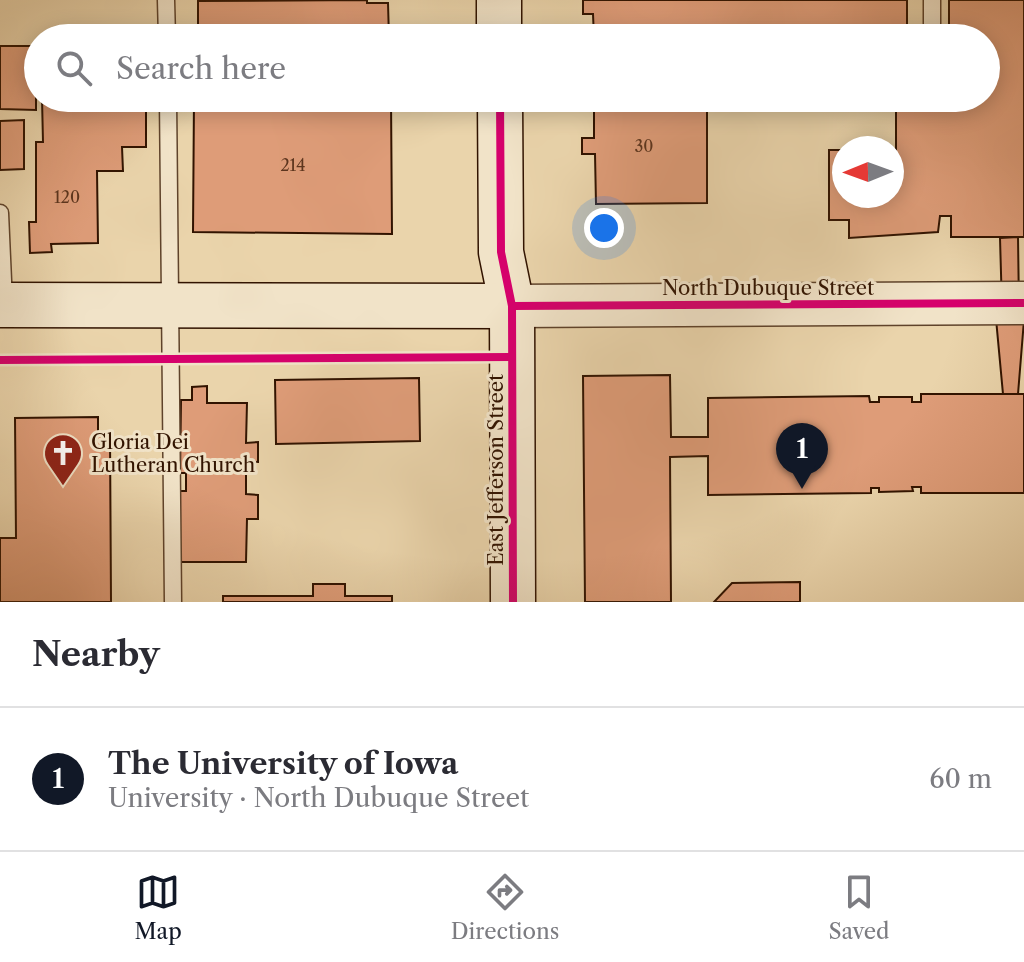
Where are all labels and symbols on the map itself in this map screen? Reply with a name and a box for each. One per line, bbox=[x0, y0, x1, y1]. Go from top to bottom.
house number: 30 bbox=[635, 136, 653, 156]
north arrow bbox=[832, 136, 904, 208]
house number: 214 bbox=[280, 155, 306, 175]
house number: 120 bbox=[54, 187, 80, 207]
your location bbox=[584, 208, 624, 248]
street label: North Dubuque Street bbox=[662, 276, 874, 300]
street label: East Jefferson Street bbox=[484, 374, 508, 566]
pin: 1 bbox=[776, 423, 828, 489]
place label: Gloria Dei Lutheran Church bbox=[91, 430, 256, 477]
church icon: Gloria Dei Lutheran Church bbox=[42, 432, 84, 487]

